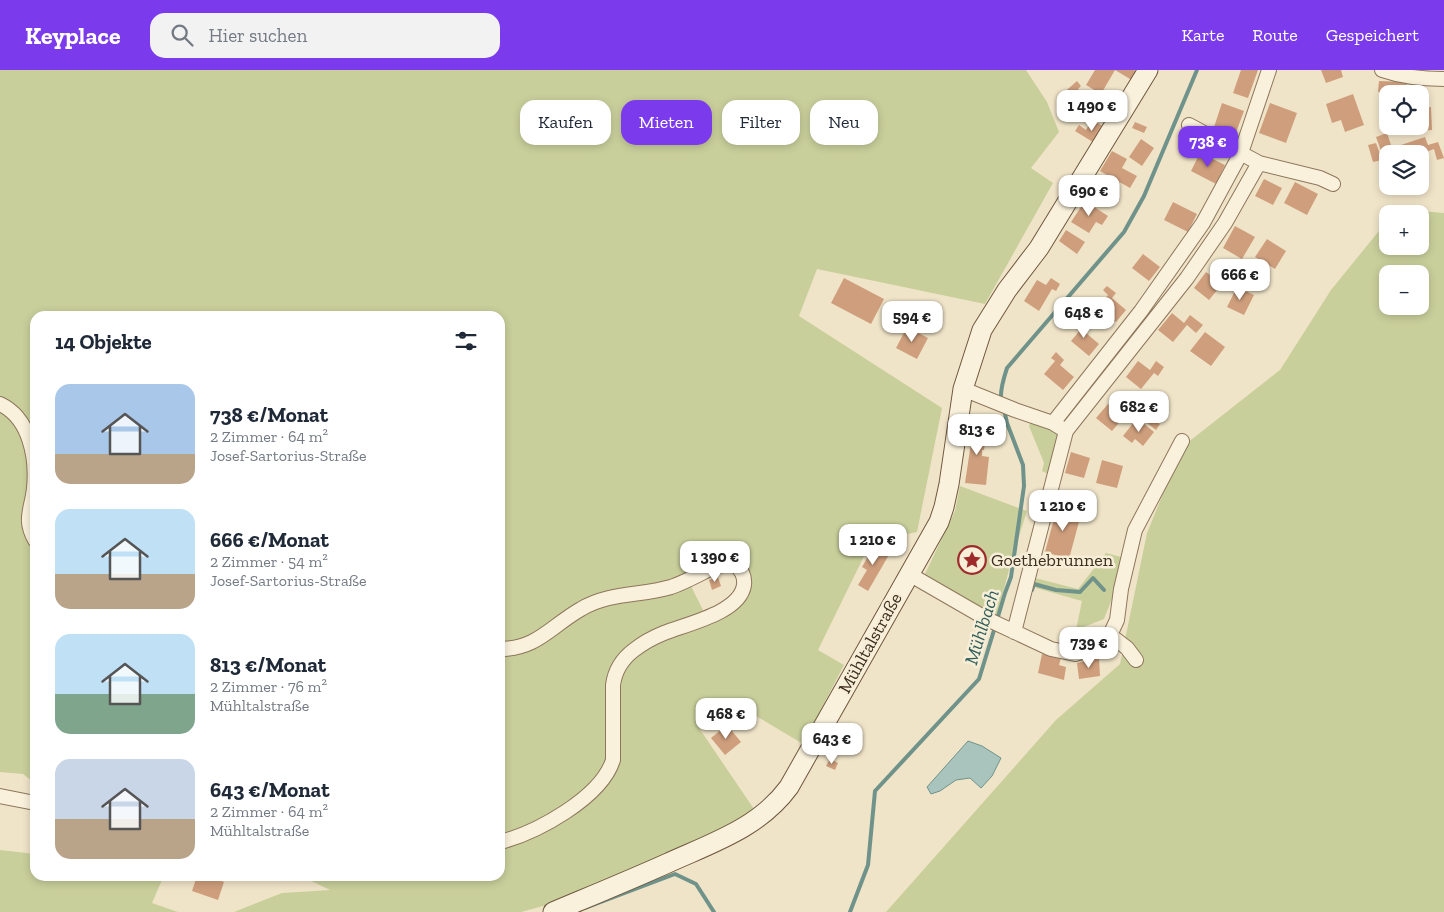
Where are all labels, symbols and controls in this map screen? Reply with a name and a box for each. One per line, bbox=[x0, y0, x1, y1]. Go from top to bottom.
search box bbox=[150, 13, 500, 58]
text: Keyplace bbox=[25, 21, 120, 50]
icon: search bbox=[168, 21, 196, 49]
text: Hier suchen bbox=[208, 24, 307, 47]
text: Karte bbox=[1181, 24, 1224, 46]
text: Route bbox=[1252, 24, 1298, 46]
text: Gespeichert bbox=[1326, 24, 1419, 46]
map controls bbox=[1379, 85, 1429, 315]
button: locate bbox=[1379, 85, 1429, 135]
pin: 1 490 € bbox=[1046, 90, 1138, 132]
text: 1 490 € bbox=[1068, 96, 1116, 115]
chip: Kaufen bbox=[520, 100, 611, 145]
chip: Mieten bbox=[621, 100, 712, 145]
chip: Filter bbox=[722, 100, 800, 145]
chip: Neu bbox=[810, 100, 878, 145]
pin: 738 € bbox=[1173, 126, 1243, 168]
text: 738 € bbox=[1189, 132, 1227, 151]
button: layers bbox=[1379, 145, 1429, 195]
pin: 690 € bbox=[1054, 174, 1124, 217]
text: 690 € bbox=[1070, 181, 1108, 200]
button: + bbox=[1379, 205, 1429, 255]
pin: 666 € bbox=[1205, 258, 1275, 301]
text: 666 € bbox=[1221, 265, 1259, 284]
button: − bbox=[1379, 265, 1429, 315]
pin: 648 € bbox=[1049, 296, 1119, 339]
pin: 594 € bbox=[877, 300, 947, 343]
text: 648 € bbox=[1065, 303, 1103, 322]
text: 594 € bbox=[893, 307, 931, 326]
icon: filters bbox=[452, 327, 480, 355]
text: 14 Objekte bbox=[55, 329, 152, 354]
pin: 682 € bbox=[1104, 390, 1174, 433]
text: 682 € bbox=[1120, 397, 1158, 416]
text: 738 €/Monat bbox=[210, 402, 328, 427]
icon: home bbox=[95, 404, 155, 464]
pin: 813 € bbox=[942, 414, 1012, 456]
text: 813 € bbox=[959, 420, 995, 439]
text: 2 Zimmer · 64 m² bbox=[210, 427, 328, 446]
text: Josef-Sartorius-Straße bbox=[210, 446, 367, 465]
pin: 1 210 € bbox=[1017, 490, 1109, 532]
text: 1 210 € bbox=[1040, 496, 1086, 515]
pin: 1 210 € bbox=[827, 524, 919, 566]
text: 666 €/Monat bbox=[210, 527, 329, 552]
icon: home bbox=[95, 529, 155, 589]
text: 1 210 € bbox=[850, 530, 896, 549]
pin: 1 390 € bbox=[669, 540, 761, 583]
place icon: Goethebrunnen bbox=[957, 545, 987, 575]
text: 1 390 € bbox=[691, 547, 739, 566]
place label: Goethebrunnen bbox=[991, 549, 1114, 571]
text: 2 Zimmer · 54 m² bbox=[210, 552, 328, 571]
text: Josef-Sartorius-Straße bbox=[210, 571, 367, 590]
water label: Mühlbach bbox=[959, 587, 1004, 667]
street label: Mühltalstraße bbox=[833, 589, 907, 697]
pin: 739 € bbox=[1054, 626, 1124, 669]
text: 739 € bbox=[1070, 633, 1108, 652]
text: 813 €/Monat bbox=[210, 652, 326, 677]
icon: home bbox=[95, 654, 155, 714]
text: 2 Zimmer · 76 m² bbox=[210, 677, 327, 696]
text: Mühltalstraße bbox=[210, 696, 309, 715]
pin: 468 € bbox=[691, 698, 761, 740]
text: 468 € bbox=[707, 704, 745, 723]
pin: 643 € bbox=[797, 722, 867, 765]
text: 643 € bbox=[813, 729, 851, 748]
text: 643 €/Monat bbox=[210, 777, 330, 802]
icon: home bbox=[95, 779, 155, 839]
text: 2 Zimmer · 64 m² bbox=[210, 802, 328, 821]
text: Mühltalstraße bbox=[210, 821, 309, 840]

